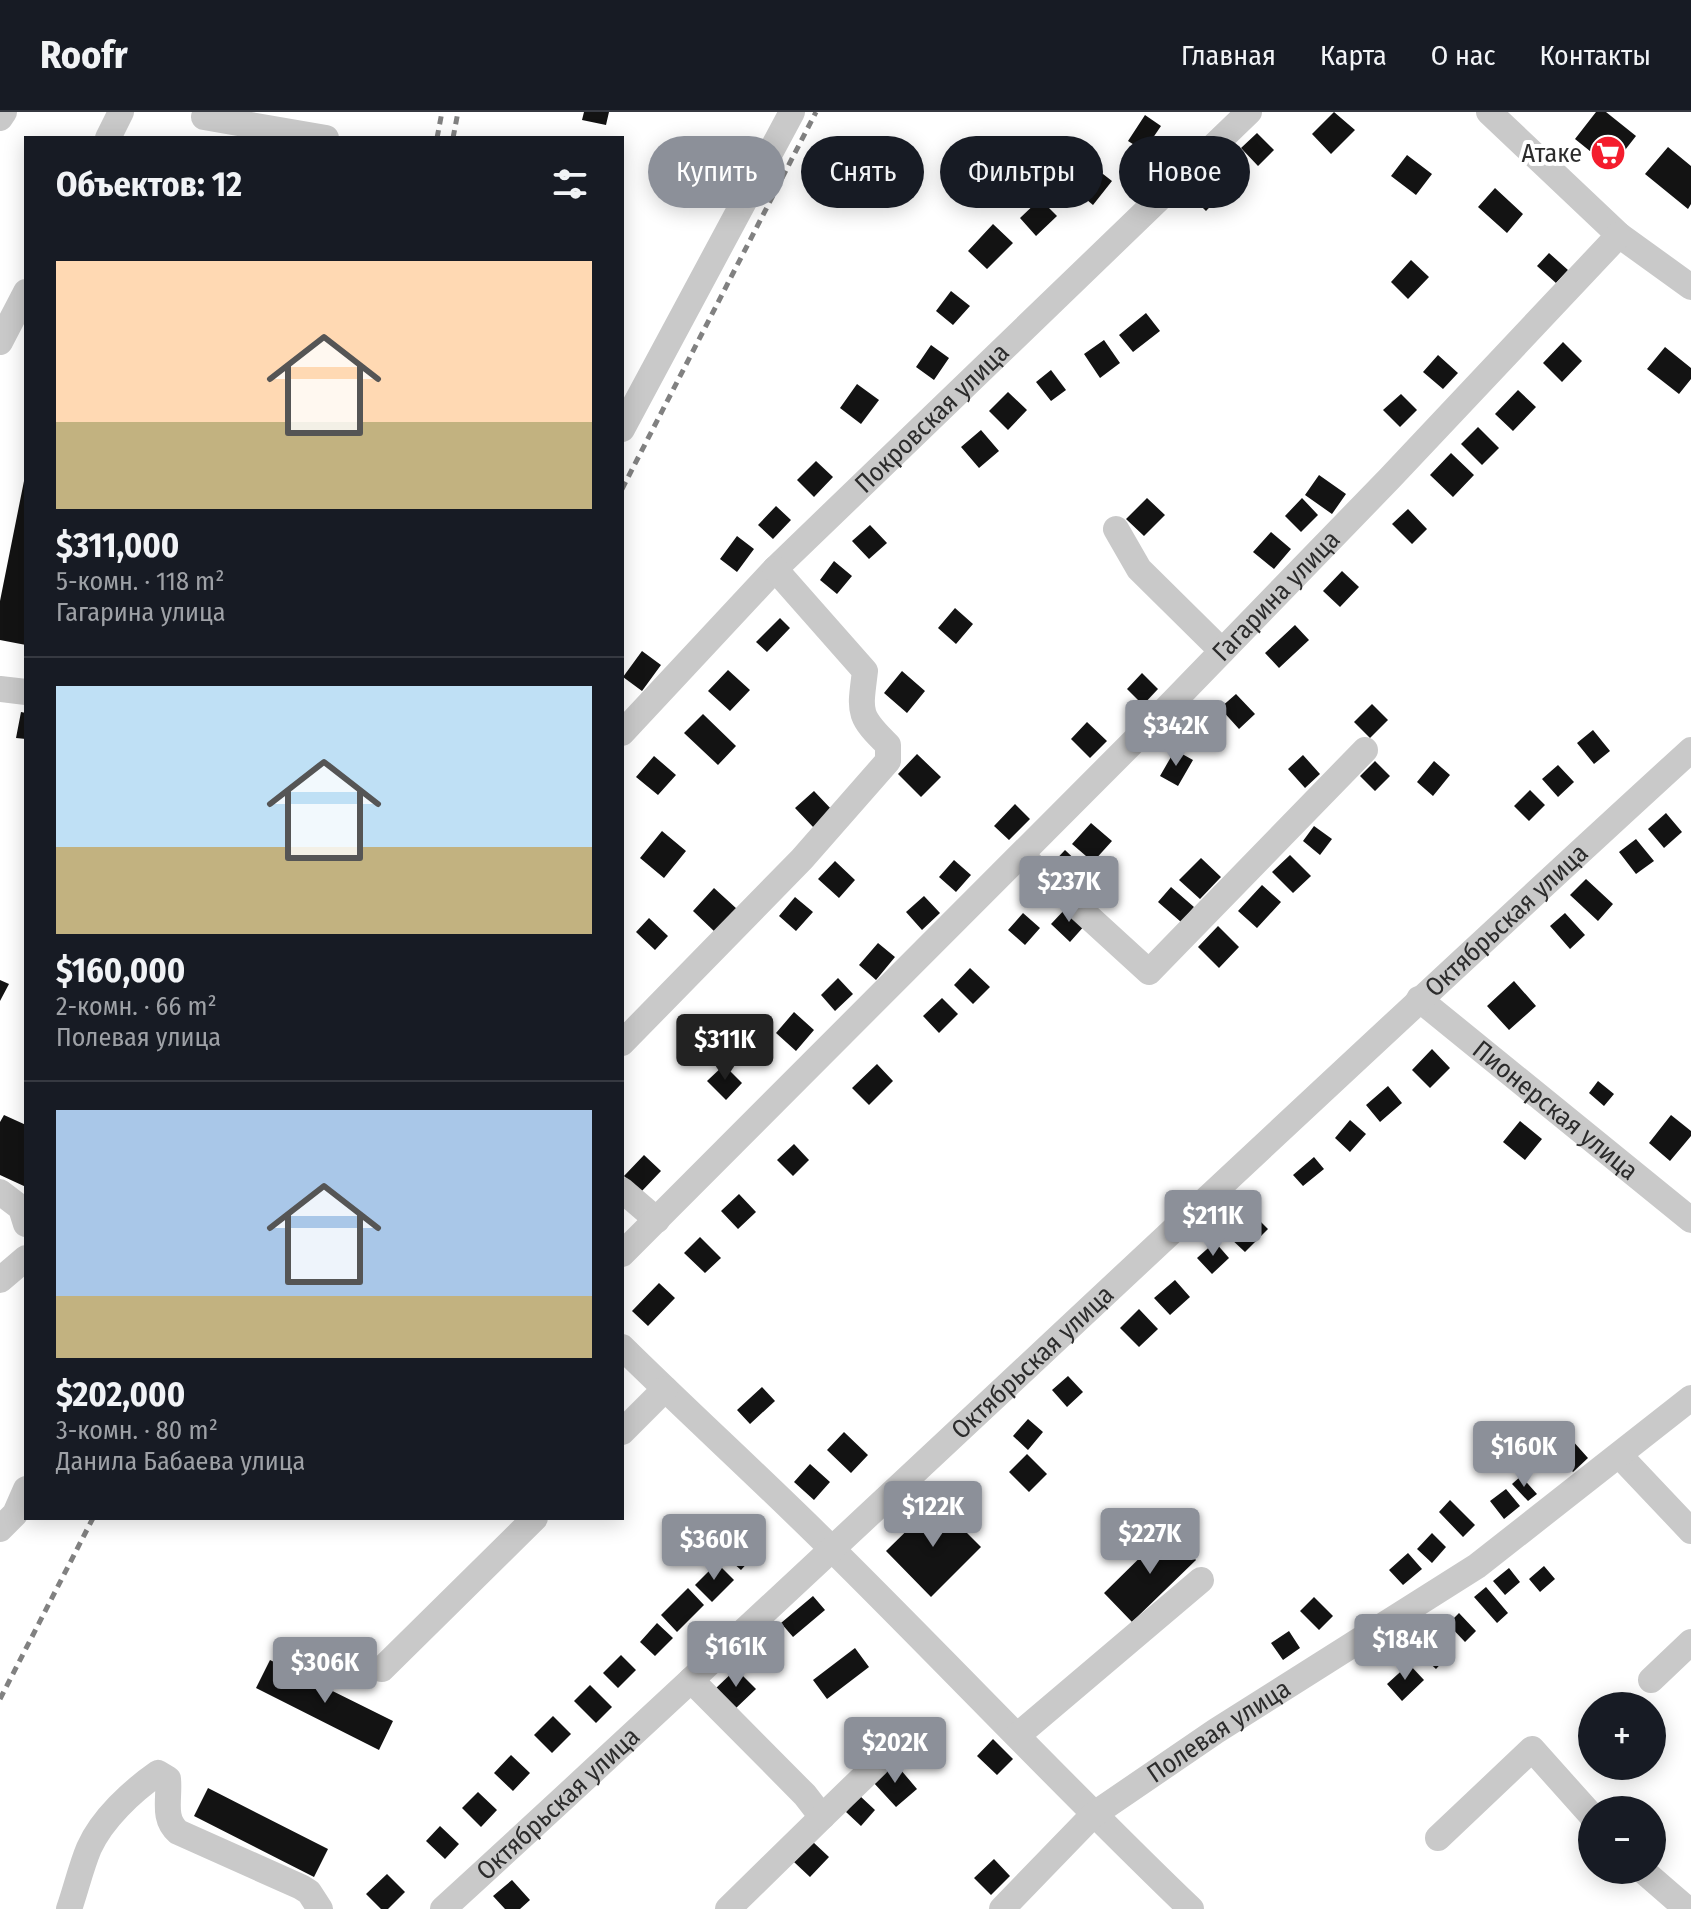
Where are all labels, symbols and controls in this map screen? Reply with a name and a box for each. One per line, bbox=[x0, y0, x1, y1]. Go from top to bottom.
text: Roofr bbox=[40, 32, 128, 78]
text: Главная bbox=[1181, 39, 1276, 72]
text: Карта bbox=[1320, 39, 1387, 72]
text: О нас bbox=[1431, 39, 1496, 72]
text: Контакты bbox=[1540, 39, 1651, 72]
supermarket icon: Атаке bbox=[1589, 134, 1627, 172]
chip: Купить bbox=[648, 136, 785, 208]
chip: Снять bbox=[801, 136, 924, 208]
chip: Фильтры bbox=[940, 136, 1103, 208]
chip: Новое bbox=[1119, 136, 1250, 208]
place label: Атаке bbox=[1521, 138, 1582, 169]
icon: filters bbox=[548, 162, 592, 206]
text: Объектов: 12 bbox=[56, 164, 242, 205]
icon: home bbox=[252, 313, 396, 457]
street label: Покровская улица bbox=[848, 337, 1015, 499]
street label: Гагарина улица bbox=[1206, 524, 1346, 667]
text: $311,000 bbox=[56, 525, 179, 566]
text: 5-комн. · 118 m² bbox=[56, 566, 224, 597]
text: Гагарина улица bbox=[56, 597, 226, 628]
pin: $342K bbox=[1120, 700, 1232, 768]
text: $342K bbox=[1143, 710, 1209, 741]
icon: home bbox=[252, 738, 396, 882]
street label: Октябрьская улица bbox=[1418, 837, 1594, 1003]
pin: $237K bbox=[1013, 856, 1125, 924]
text: $237K bbox=[1037, 866, 1101, 897]
text: $160,000 bbox=[56, 950, 185, 991]
text: 2-комн. · 66 m² bbox=[56, 991, 217, 1022]
pin: $311K bbox=[669, 1014, 781, 1082]
text: Полевая улица bbox=[56, 1022, 221, 1053]
text: $311K bbox=[694, 1024, 756, 1055]
street label: Пионерская улица bbox=[1467, 1034, 1644, 1186]
icon: home bbox=[252, 1162, 396, 1306]
pin: $211K bbox=[1157, 1190, 1269, 1258]
text: $211K bbox=[1183, 1200, 1243, 1231]
street label: Октябрьская улица bbox=[945, 1279, 1120, 1445]
text: $202,000 bbox=[56, 1374, 185, 1415]
text: 3-комн. · 80 m² bbox=[56, 1415, 218, 1446]
pin: $160K bbox=[1468, 1421, 1580, 1489]
text: $160K bbox=[1491, 1431, 1557, 1462]
text: Данила Бабаева улица bbox=[56, 1446, 305, 1477]
pin: $122K bbox=[877, 1481, 989, 1549]
text: $122K bbox=[902, 1491, 964, 1522]
pin: $227K bbox=[1094, 1508, 1206, 1576]
pin: $360K bbox=[658, 1514, 770, 1582]
text: $227K bbox=[1119, 1518, 1181, 1549]
text: $360K bbox=[680, 1524, 748, 1555]
pin: $184K bbox=[1349, 1614, 1461, 1682]
pin: $161K bbox=[680, 1621, 792, 1689]
text: $184K bbox=[1372, 1624, 1438, 1655]
text: $161K bbox=[705, 1631, 767, 1662]
pin: $306K bbox=[269, 1637, 381, 1705]
text: $306K bbox=[291, 1647, 359, 1678]
street label: Полевая улица bbox=[1141, 1673, 1296, 1789]
map controls bbox=[1578, 1692, 1666, 1884]
button: + bbox=[1578, 1692, 1666, 1780]
pin: $202K bbox=[839, 1717, 951, 1785]
street label: Октябрьская улица bbox=[470, 1721, 646, 1886]
text: $202K bbox=[862, 1727, 928, 1758]
button: − bbox=[1578, 1796, 1666, 1884]

